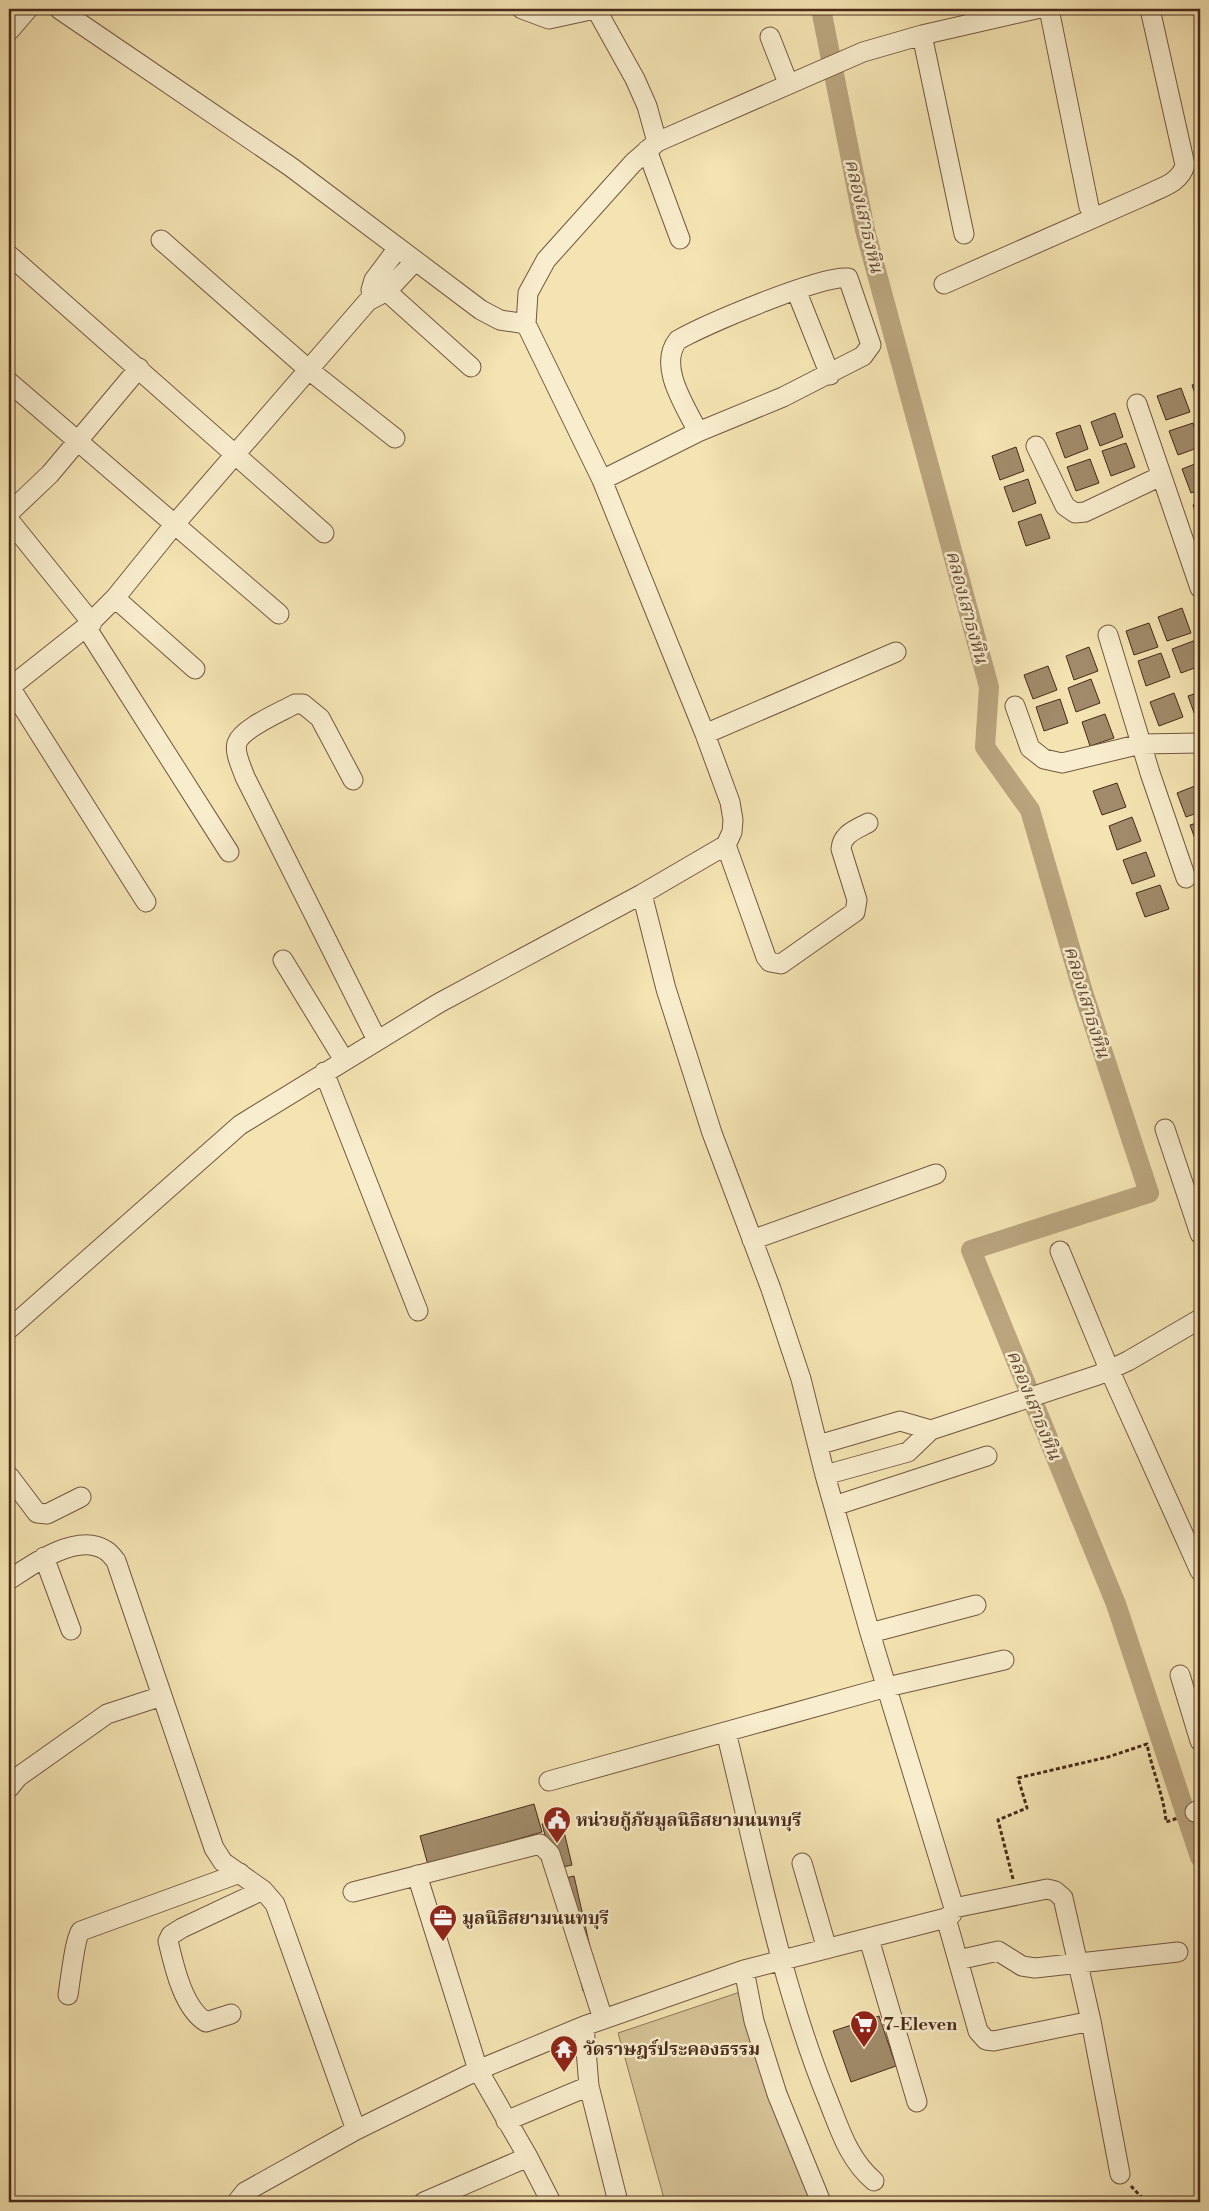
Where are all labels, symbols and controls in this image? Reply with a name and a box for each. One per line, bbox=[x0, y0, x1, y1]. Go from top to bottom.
water label: คลองเสาธงหิน bbox=[839, 157, 889, 276]
water label: คลองเสาธงหิน bbox=[940, 548, 994, 667]
water label: คลองเสาธงหิน bbox=[1059, 943, 1116, 1062]
water label: คลองเสาธงหิน bbox=[1001, 1347, 1067, 1464]
public building icon: หน่วยกู้ภัยมูลนิธิสยามนนทบุรี bbox=[542, 1805, 572, 1844]
place label: หน่วยกู้ภัยมูลนิธิสยามนนทบุรี bbox=[576, 1809, 801, 1832]
office icon: มูลนิธิสยามนนทบุรี bbox=[428, 1903, 458, 1942]
place label: มูลนิธิสยามนนทบุรี bbox=[462, 1907, 609, 1930]
supermarket icon: 7-Eleven bbox=[849, 2009, 879, 2048]
place label: 7-Eleven bbox=[883, 2013, 957, 2036]
temple icon: วัดราษฎร์ประคองธรรม bbox=[549, 2034, 579, 2073]
place label: วัดราษฎร์ประคองธรรม bbox=[583, 2038, 760, 2061]

